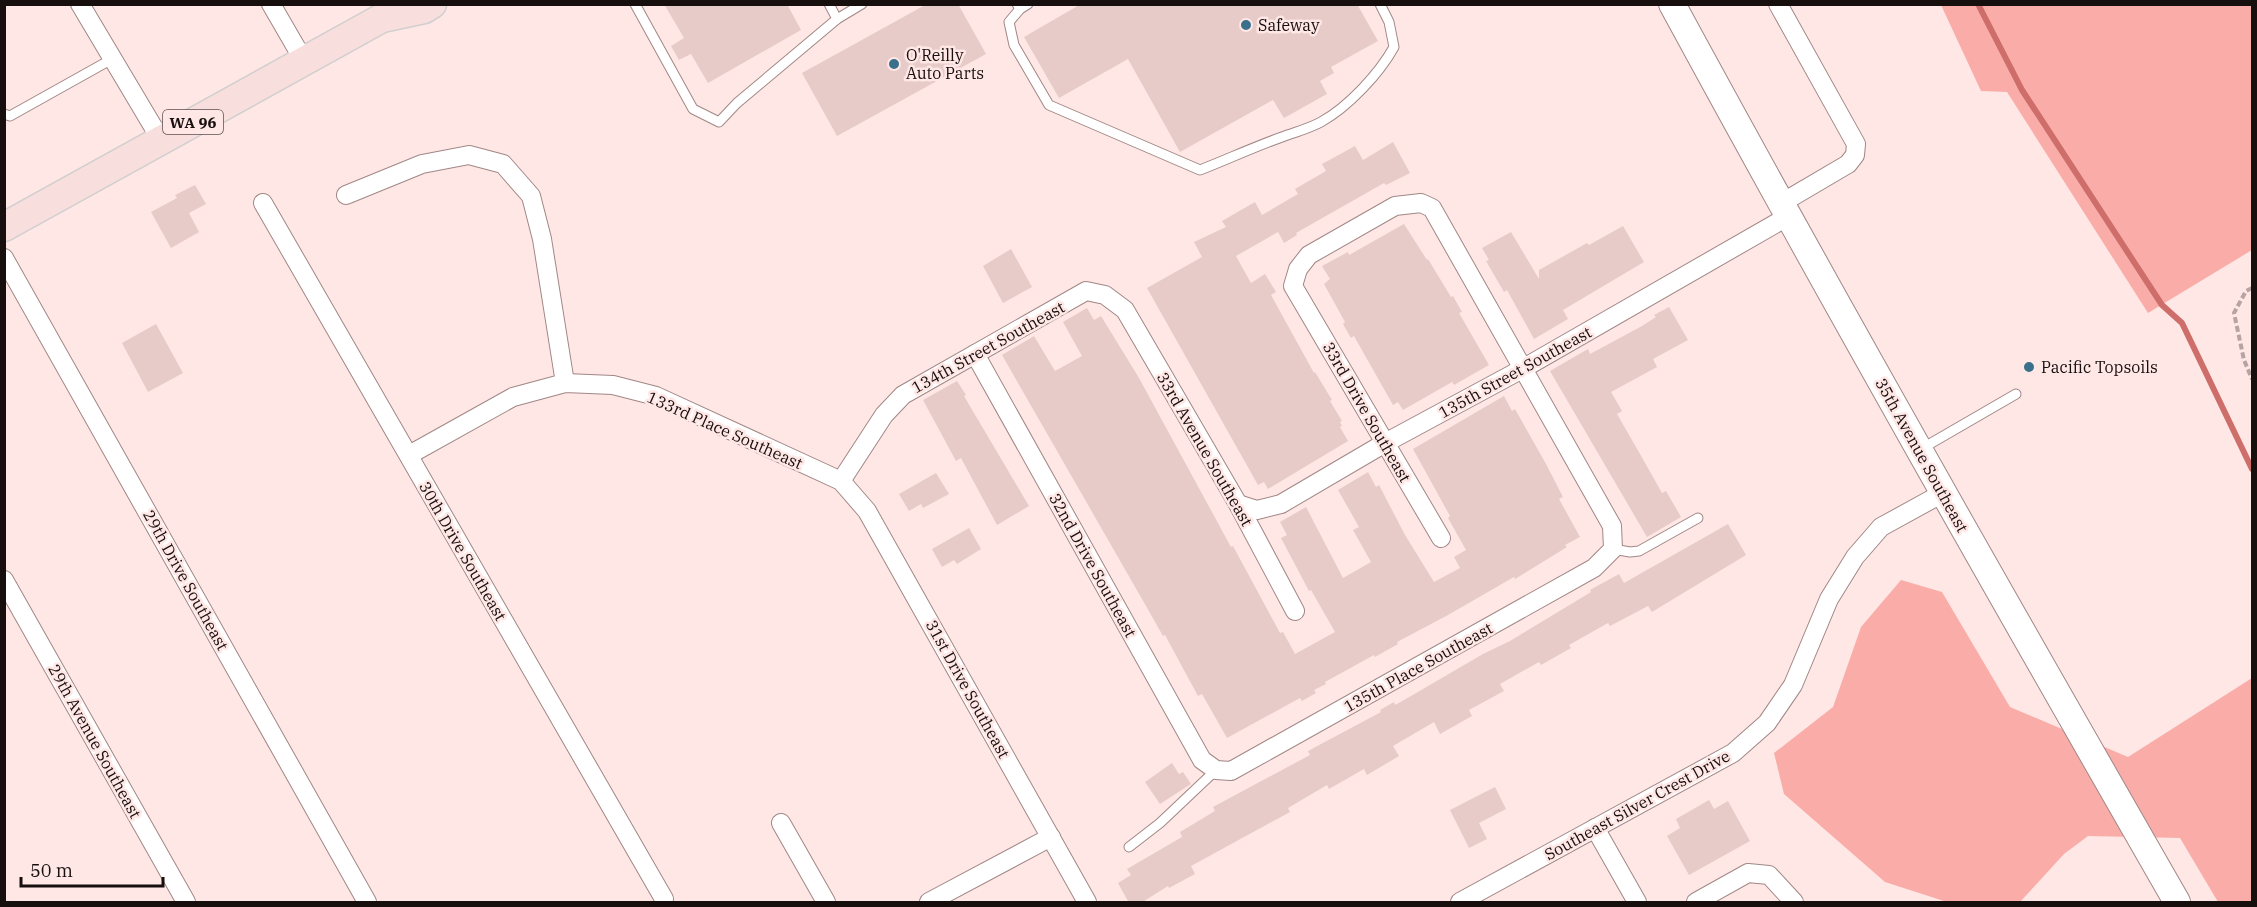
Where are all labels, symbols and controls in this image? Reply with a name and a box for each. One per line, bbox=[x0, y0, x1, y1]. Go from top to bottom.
place label: Safeway bbox=[1258, 15, 1320, 35]
marker: Safeway bbox=[1239, 18, 1253, 32]
place label: O'Reilly Auto Parts bbox=[906, 45, 984, 83]
marker: O'Reilly Auto Parts bbox=[887, 57, 901, 71]
road number: WA 96 bbox=[163, 110, 223, 134]
street label: 134th Street Southeast bbox=[908, 296, 1068, 397]
street label: 135th Street Southeast bbox=[1435, 321, 1595, 422]
street label: 33rd Drive Southeast bbox=[1319, 338, 1415, 486]
place label: Pacific Topsoils bbox=[2041, 357, 2158, 377]
marker: Pacific Topsoils bbox=[2022, 360, 2036, 374]
street label: 33rd Avenue Southeast bbox=[1153, 368, 1257, 530]
street label: 35th Avenue Southeast bbox=[1871, 374, 1973, 536]
street label: 133rd Place Southeast bbox=[644, 387, 806, 473]
street label: 30th Drive Southeast bbox=[415, 478, 511, 624]
street label: 32nd Drive Southeast bbox=[1045, 489, 1141, 641]
street label: 29th Drive Southeast bbox=[139, 506, 233, 654]
street label: 31st Drive Southeast bbox=[922, 616, 1015, 762]
street label: 135th Place Southeast bbox=[1340, 618, 1496, 716]
street label: 29th Avenue Southeast bbox=[44, 660, 146, 822]
street label: Southeast Silver Crest Drive bbox=[1541, 746, 1733, 864]
scale bar bbox=[21, 850, 164, 888]
text: 50 m bbox=[30, 859, 73, 882]

